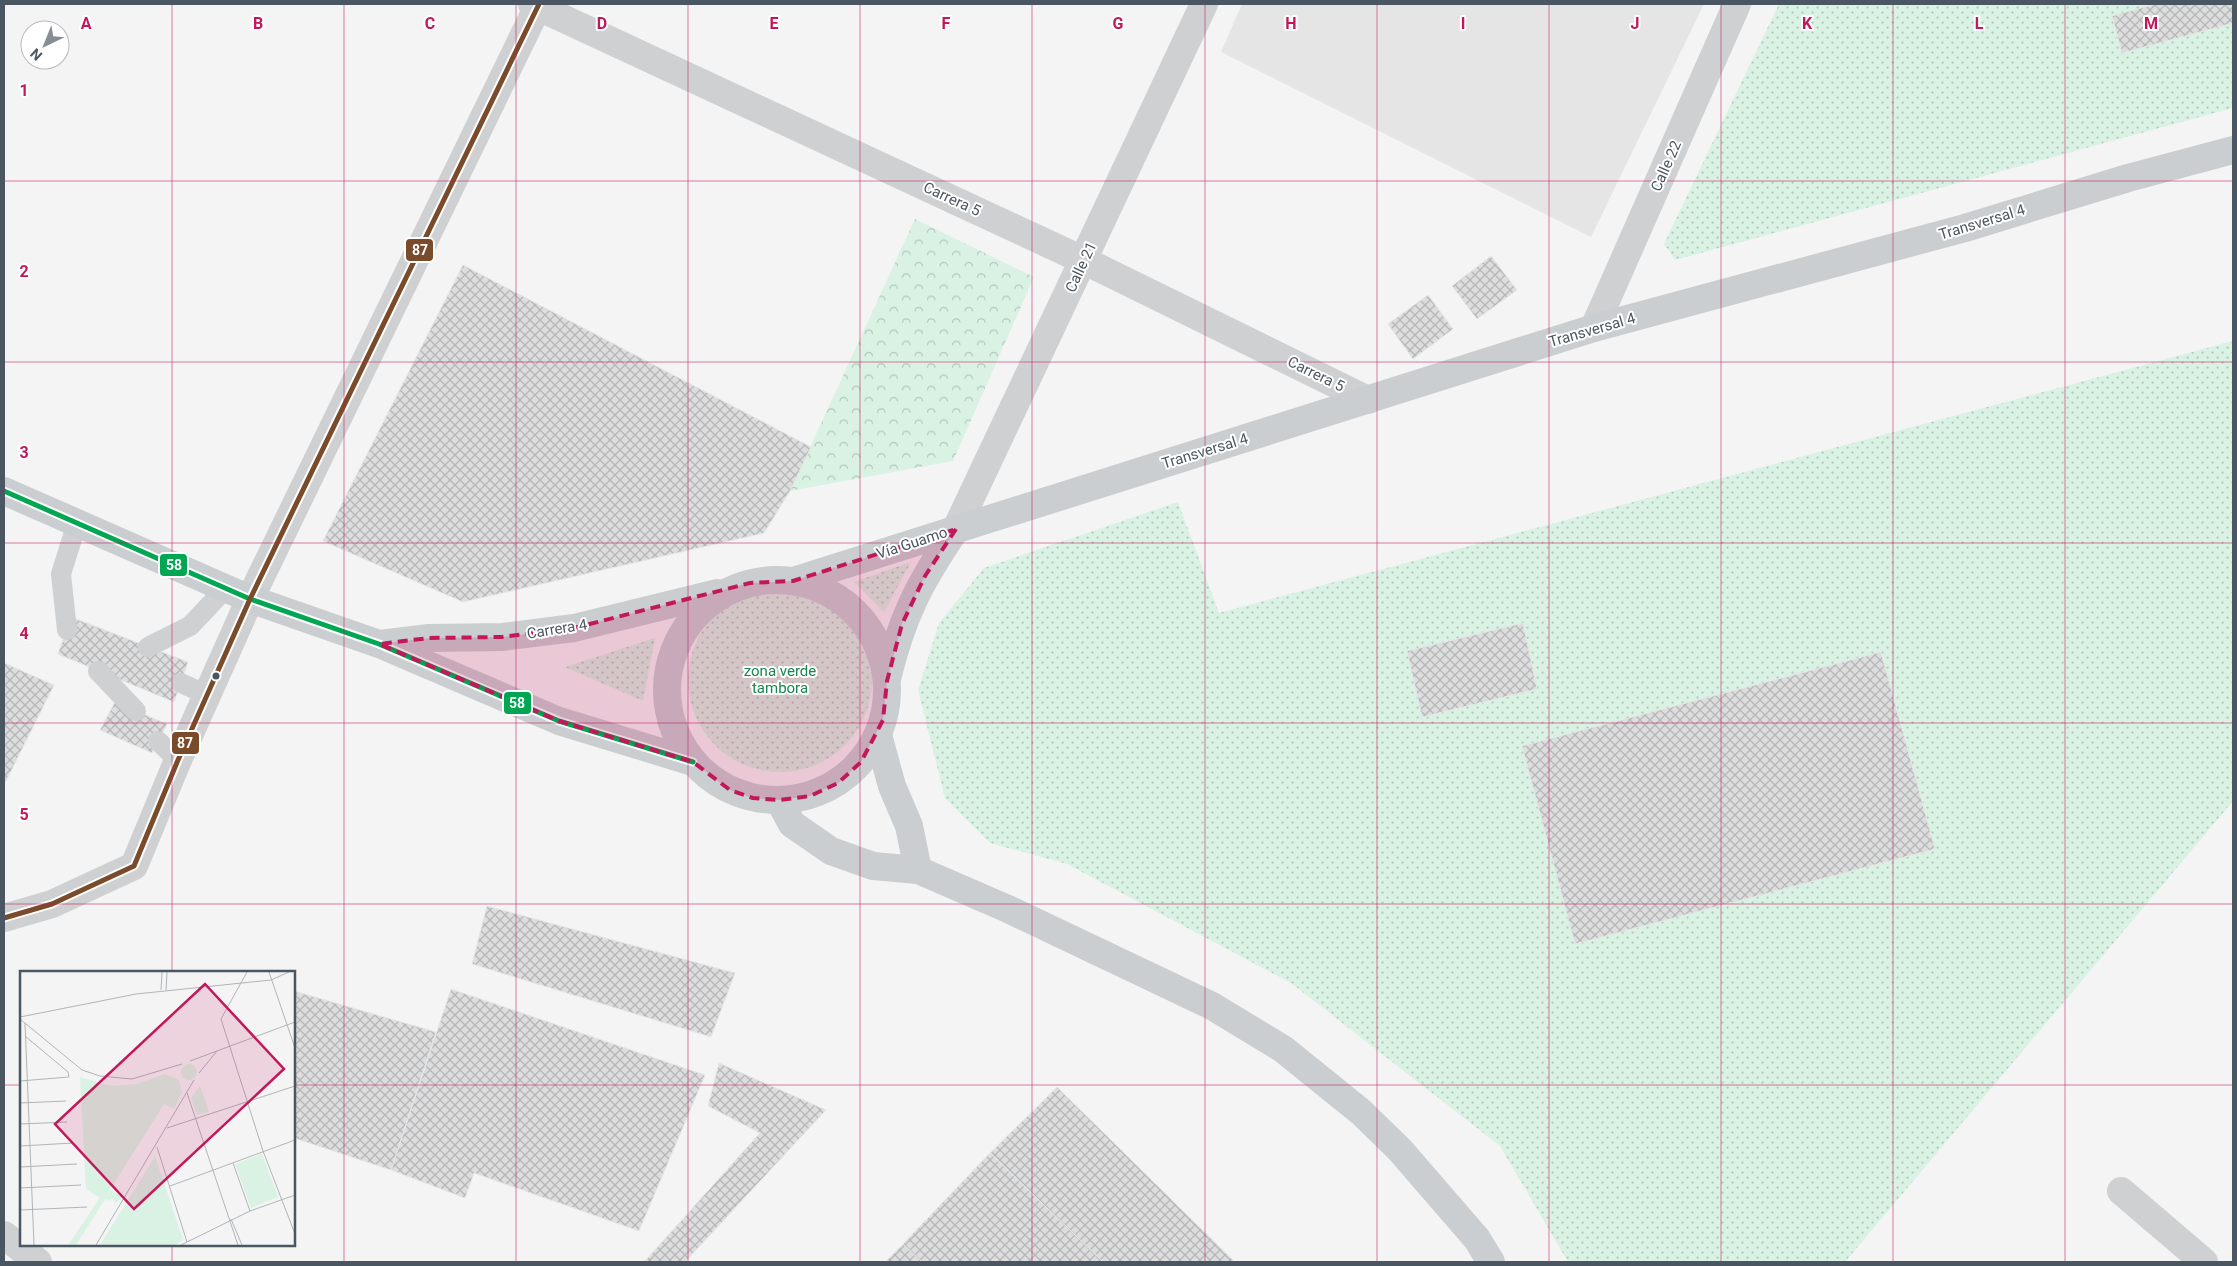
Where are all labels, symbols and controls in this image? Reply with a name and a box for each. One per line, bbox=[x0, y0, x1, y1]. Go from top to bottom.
text: A bbox=[81, 14, 92, 33]
text: B bbox=[253, 14, 263, 33]
text: C bbox=[425, 14, 435, 33]
text: D bbox=[597, 14, 607, 33]
text: E bbox=[770, 14, 779, 33]
text: F bbox=[942, 14, 951, 33]
text: G bbox=[1113, 14, 1124, 33]
text: H bbox=[1285, 14, 1297, 33]
text: I bbox=[1461, 14, 1465, 33]
text: J bbox=[1631, 14, 1639, 33]
text: K bbox=[1802, 14, 1813, 33]
text: L bbox=[1975, 14, 1984, 33]
text: M bbox=[2144, 14, 2158, 33]
north arrow bbox=[20, 20, 70, 70]
text: N bbox=[27, 45, 45, 64]
text: 1 bbox=[19, 81, 29, 100]
street label: Calle 22 bbox=[1647, 138, 1685, 194]
street label: Carrera 5 bbox=[921, 178, 983, 220]
street label: Transversal 4 bbox=[1937, 200, 2028, 244]
line badge: 87 bbox=[405, 238, 434, 262]
street label: Calle 21 bbox=[1061, 239, 1101, 295]
text: 87 bbox=[412, 242, 428, 258]
text: 2 bbox=[19, 262, 29, 281]
street label: Transversal 4 bbox=[1547, 309, 1638, 351]
street label: Carrera 5 bbox=[1285, 353, 1347, 395]
street label: Transversal 4 bbox=[1160, 429, 1251, 473]
text: 3 bbox=[19, 443, 29, 462]
street label: Vía Guamo bbox=[874, 523, 950, 563]
line badge: 58 bbox=[159, 553, 188, 577]
text: 58 bbox=[166, 557, 182, 573]
street label: Carrera 4 bbox=[525, 615, 589, 643]
text: 4 bbox=[19, 624, 29, 643]
park label: zona verde tambora bbox=[744, 662, 816, 697]
unlabelled marker bbox=[211, 671, 221, 681]
line badge: 58 bbox=[503, 691, 532, 715]
text: 58 bbox=[509, 695, 525, 711]
line badge: 87 bbox=[171, 731, 200, 755]
text: 87 bbox=[177, 735, 193, 751]
text: 5 bbox=[19, 805, 29, 824]
inset map bbox=[20, 971, 295, 1246]

